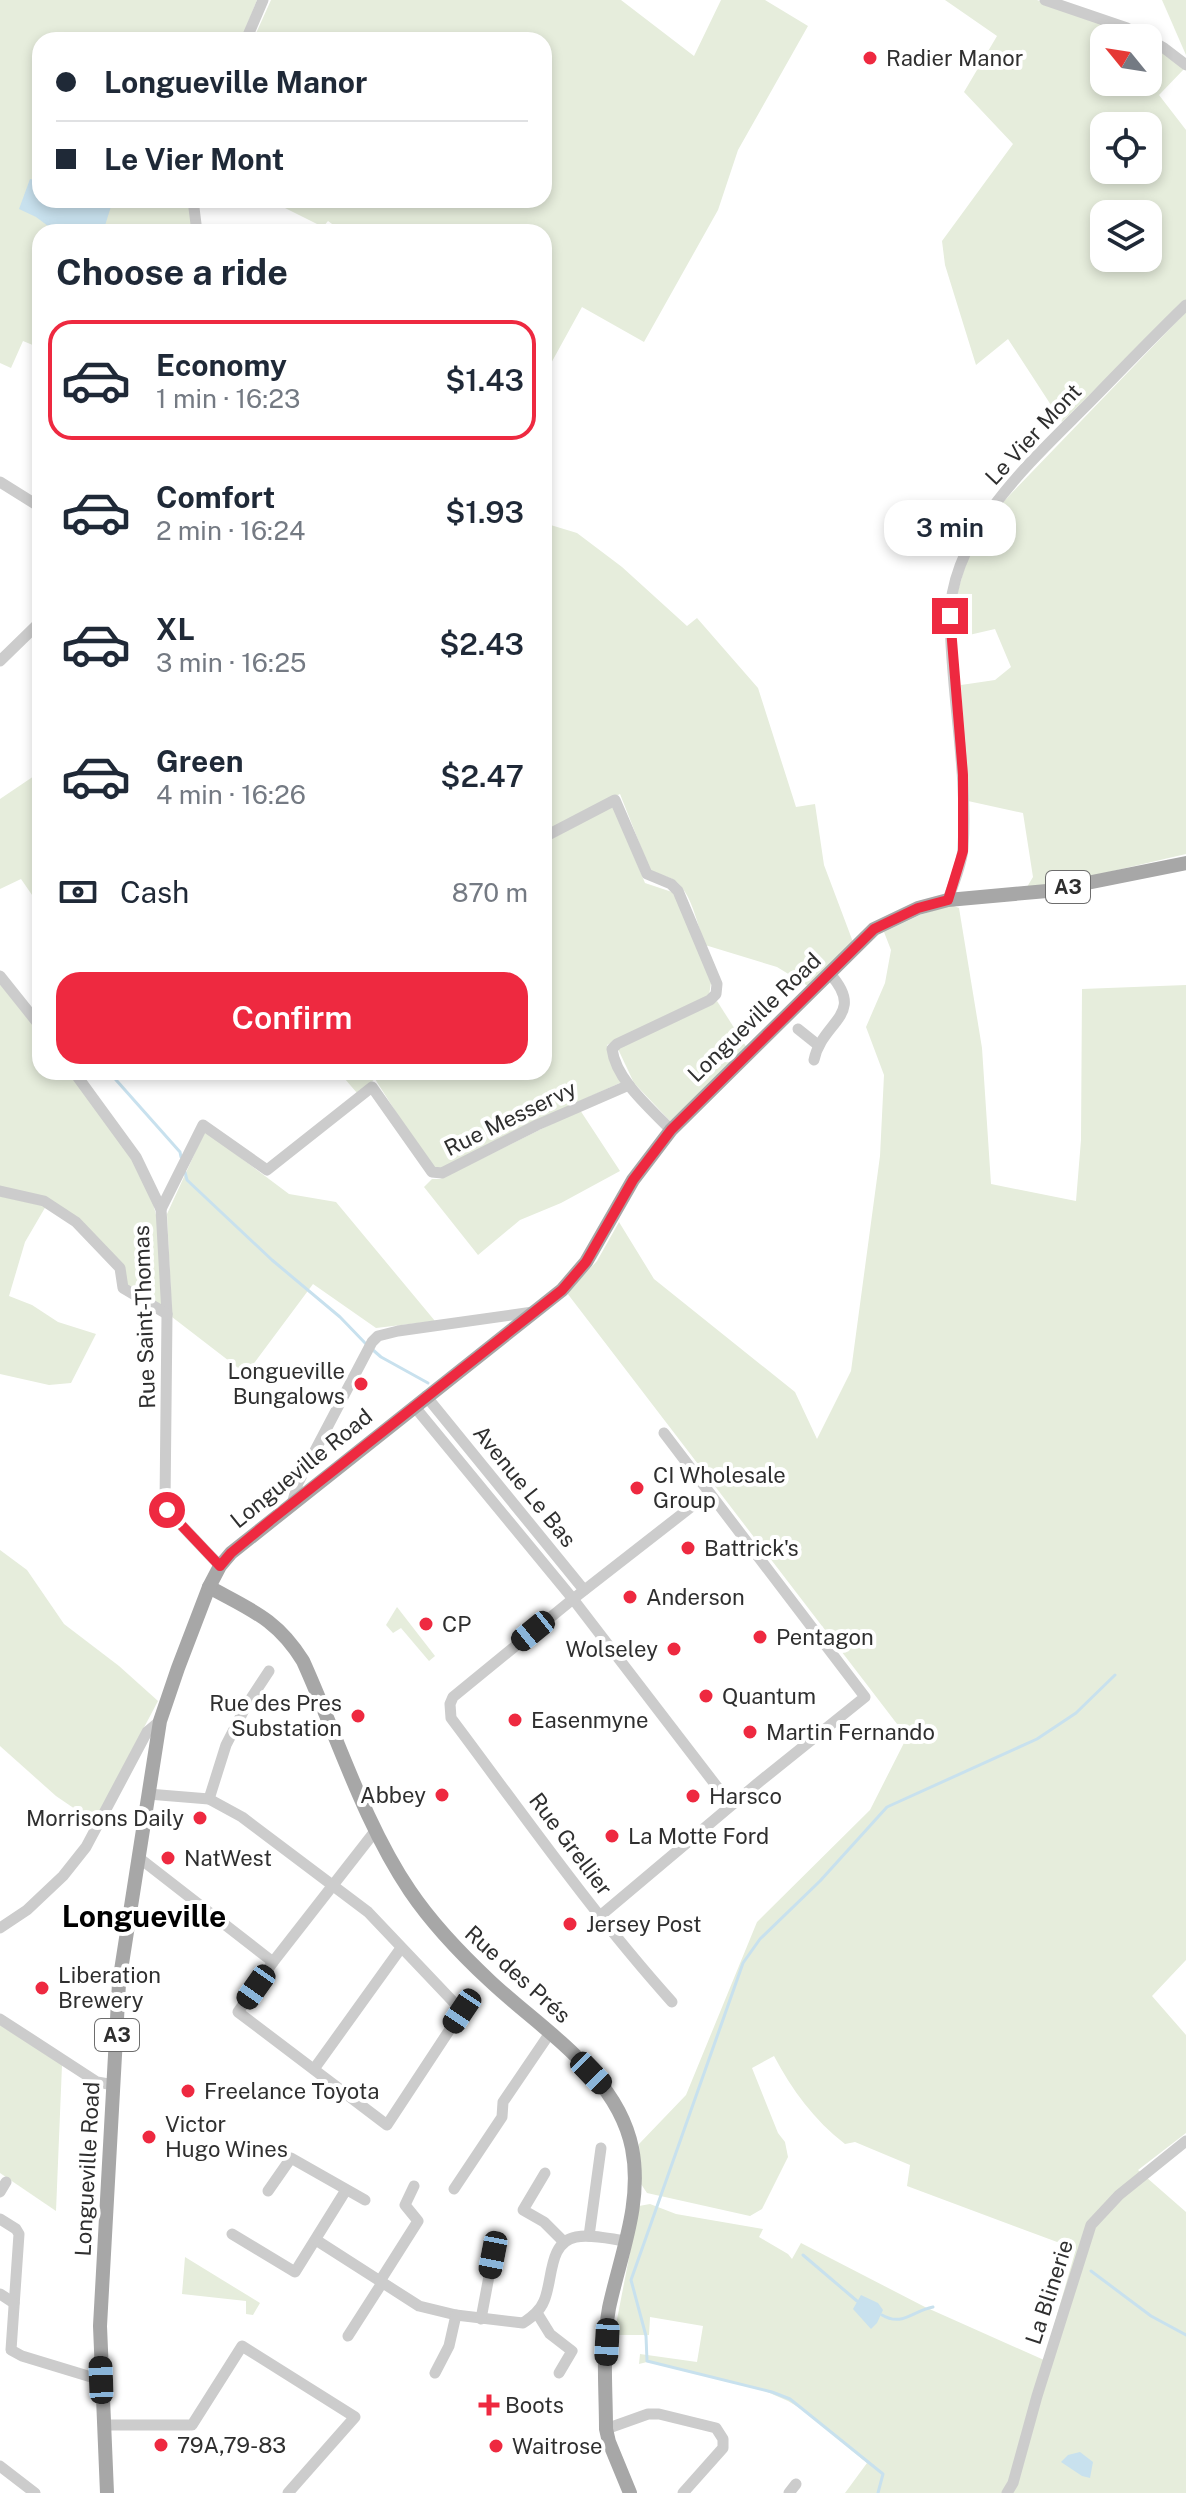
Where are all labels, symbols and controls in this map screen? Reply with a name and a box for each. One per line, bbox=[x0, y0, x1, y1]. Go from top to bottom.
north arrow bbox=[1090, 24, 1162, 96]
map controls bbox=[1090, 24, 1162, 272]
place label: Radier Manor bbox=[886, 45, 1023, 71]
marker: Radier Manor bbox=[861, 49, 879, 67]
text: Longueville Manor bbox=[104, 64, 367, 100]
button: locate bbox=[1090, 112, 1162, 184]
text: Le Vier Mont bbox=[104, 141, 284, 177]
button: layers bbox=[1090, 200, 1162, 272]
text: Choose a ride bbox=[56, 251, 288, 293]
icon: car bbox=[60, 344, 132, 416]
text: Economy bbox=[156, 347, 287, 383]
text: $1.43 bbox=[445, 362, 524, 398]
street label: Le Vier Mont bbox=[980, 378, 1086, 490]
text: 1 min · 16:23 bbox=[156, 383, 300, 414]
icon: car bbox=[60, 476, 132, 548]
text: Comfort bbox=[156, 479, 275, 515]
text: $1.93 bbox=[445, 494, 524, 530]
callout: 3 min bbox=[884, 500, 1016, 556]
text: 3 min bbox=[916, 512, 984, 543]
text: 2 min · 16:24 bbox=[156, 515, 305, 546]
route end bbox=[932, 598, 968, 634]
icon: car bbox=[60, 608, 132, 680]
text: XL bbox=[156, 611, 195, 647]
text: $2.43 bbox=[439, 626, 524, 662]
text: 3 min · 16:25 bbox=[156, 647, 307, 678]
icon: car bbox=[60, 740, 132, 812]
text: Green bbox=[156, 743, 243, 779]
text: $2.47 bbox=[440, 758, 524, 794]
text: 4 min · 16:26 bbox=[156, 779, 306, 810]
icon: cash bbox=[56, 870, 100, 914]
road number: A3 bbox=[1046, 871, 1090, 903]
text: Cash bbox=[120, 874, 189, 910]
text: 870 m bbox=[452, 877, 528, 908]
street label: Longueville Road bbox=[682, 947, 826, 1087]
button: Confirm bbox=[56, 972, 528, 1064]
street label: Rue Messervy bbox=[440, 1075, 580, 1161]
street label: Rue Saint-Thomas bbox=[128, 1225, 160, 1409]
place label: Longueville Bungalows bbox=[228, 1358, 345, 1409]
marker: Longueville Bungalows bbox=[352, 1375, 370, 1393]
street label: Longueville Road bbox=[225, 1403, 377, 1533]
street label: Avenue Le Bas bbox=[468, 1420, 582, 1552]
place label: CI Wholesale Group bbox=[653, 1462, 786, 1513]
marker: CI Wholesale Group bbox=[628, 1479, 646, 1497]
route start bbox=[149, 1492, 185, 1528]
place label: Battrick's bbox=[704, 1535, 799, 1561]
marker: Battrick's bbox=[679, 1539, 697, 1557]
place label: Anderson bbox=[646, 1584, 745, 1610]
marker: Anderson bbox=[621, 1588, 639, 1606]
car bbox=[507, 1607, 559, 1655]
place label: CP bbox=[442, 1611, 471, 1637]
marker: CP bbox=[417, 1615, 435, 1633]
place label: Pentagon bbox=[776, 1624, 874, 1650]
marker: Pentagon bbox=[751, 1628, 769, 1646]
place label: Wolseley bbox=[565, 1636, 658, 1662]
marker: Wolseley bbox=[665, 1640, 683, 1658]
place label: Quantum bbox=[722, 1683, 816, 1709]
marker: Quantum bbox=[697, 1687, 715, 1705]
place label: Rue des Pres Substation bbox=[209, 1690, 342, 1741]
marker: Rue des Pres Substation bbox=[349, 1707, 367, 1725]
place label: Easenmyne bbox=[531, 1707, 648, 1733]
marker: Easenmyne bbox=[506, 1711, 524, 1729]
place label: Martin Fernando bbox=[766, 1719, 935, 1745]
marker: Martin Fernando bbox=[741, 1723, 759, 1741]
place label: Abbey bbox=[360, 1782, 426, 1808]
place label: Harsco bbox=[709, 1783, 782, 1809]
marker: Abbey bbox=[433, 1786, 451, 1804]
marker: Harsco bbox=[684, 1787, 702, 1805]
street label: Rue Grellier bbox=[524, 1788, 618, 1900]
place label: Morrisons Daily bbox=[26, 1805, 184, 1831]
marker: Morrisons Daily bbox=[191, 1809, 209, 1827]
place label: La Motte Ford bbox=[628, 1823, 769, 1849]
marker: La Motte Ford bbox=[603, 1827, 621, 1845]
place label: NatWest bbox=[184, 1845, 272, 1871]
marker: NatWest bbox=[159, 1849, 177, 1867]
district label: Longueville bbox=[62, 1898, 226, 1934]
place label: Jersey Post bbox=[586, 1911, 702, 1937]
marker: Jersey Post bbox=[561, 1915, 579, 1933]
street label: Rue des Prés bbox=[460, 1920, 576, 2028]
car bbox=[232, 1960, 280, 2014]
place label: Liberation Brewery bbox=[58, 1962, 161, 2013]
marker: Liberation Brewery bbox=[33, 1979, 51, 1997]
car bbox=[439, 1984, 485, 2038]
road number: A3 bbox=[95, 2019, 139, 2051]
car bbox=[566, 2047, 616, 2099]
place label: Freelance Toyota bbox=[204, 2078, 379, 2104]
street label: Longueville Road bbox=[69, 2081, 105, 2257]
marker: Freelance Toyota bbox=[179, 2082, 197, 2100]
place label: Victor Hugo Wines bbox=[165, 2111, 288, 2162]
marker: Victor Hugo Wines bbox=[140, 2128, 158, 2146]
car bbox=[477, 2229, 509, 2281]
street label: La Blinerie bbox=[1020, 2236, 1078, 2348]
car bbox=[594, 2317, 620, 2367]
car bbox=[88, 2356, 114, 2404]
place label: Boots bbox=[505, 2392, 564, 2418]
marker: Boots bbox=[480, 2396, 498, 2414]
place label: 79A,79-83 bbox=[177, 2432, 286, 2458]
place label: Waitrose bbox=[512, 2433, 603, 2459]
marker: 79A,79-83 bbox=[152, 2436, 170, 2454]
marker: Waitrose bbox=[487, 2437, 505, 2455]

